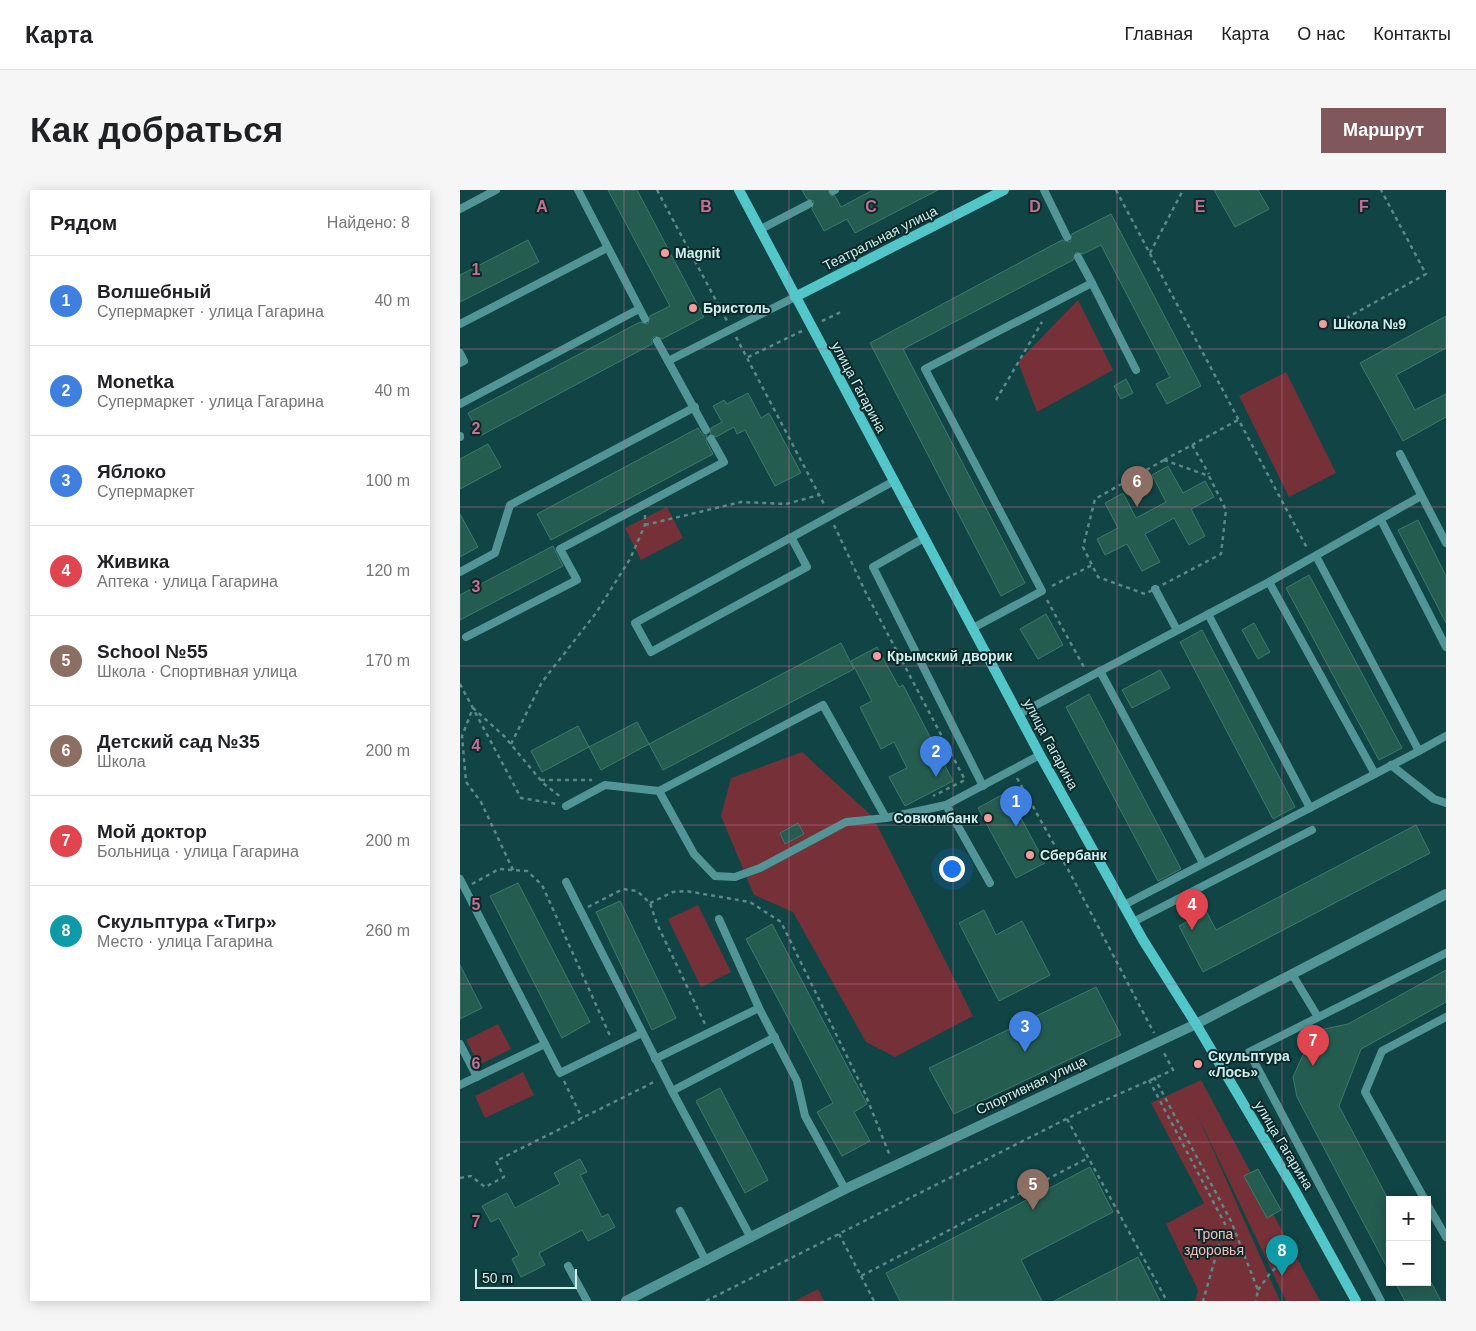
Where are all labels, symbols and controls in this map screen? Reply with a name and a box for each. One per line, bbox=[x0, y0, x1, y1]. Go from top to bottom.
text: Карта bbox=[25, 21, 93, 48]
text: Главная bbox=[1125, 24, 1193, 44]
text: Карта bbox=[1221, 24, 1269, 44]
text: О нас bbox=[1297, 24, 1345, 44]
text: Контакты bbox=[1373, 24, 1451, 44]
button: Маршрут bbox=[1321, 108, 1446, 153]
text: Как добраться bbox=[30, 110, 283, 149]
text: A bbox=[536, 198, 548, 215]
text: B bbox=[700, 198, 712, 215]
text: C bbox=[865, 198, 877, 215]
text: D bbox=[1029, 198, 1041, 215]
text: E bbox=[1195, 198, 1206, 215]
text: F bbox=[1359, 198, 1369, 215]
street label: Театральная улица bbox=[820, 202, 940, 274]
text: Рядом bbox=[50, 211, 117, 234]
text: Найдено: 8 bbox=[327, 214, 410, 231]
place label: Magnit bbox=[675, 245, 720, 261]
marker: Magnit bbox=[659, 247, 671, 259]
text: 1 bbox=[472, 261, 481, 278]
text: Волшебный bbox=[97, 281, 211, 302]
text: 1 bbox=[62, 292, 70, 309]
text: 40 m bbox=[374, 292, 410, 309]
place label: Бристоль bbox=[703, 300, 771, 316]
marker: Бристоль bbox=[687, 302, 699, 314]
text: Супермаркет · улица Гагарина bbox=[97, 303, 324, 320]
place label: Школа №9 bbox=[1333, 316, 1406, 332]
marker: Школа №9 bbox=[1317, 318, 1329, 330]
street label: улица Гагарина bbox=[828, 339, 890, 435]
text: Monetka bbox=[97, 371, 174, 392]
text: 2 bbox=[62, 382, 70, 399]
text: 40 m bbox=[374, 382, 410, 399]
text: Супермаркет · улица Гагарина bbox=[97, 393, 324, 410]
text: 2 bbox=[472, 420, 481, 437]
text: Яблоко bbox=[97, 461, 166, 482]
pin: 6 bbox=[1121, 466, 1153, 507]
text: 3 bbox=[62, 472, 70, 489]
text: 100 m bbox=[366, 472, 410, 489]
text: Супермаркет bbox=[97, 483, 195, 500]
text: Живика bbox=[97, 551, 169, 572]
text: 4 bbox=[62, 562, 70, 579]
text: 120 m bbox=[366, 562, 410, 579]
text: Аптека · улица Гагарина bbox=[97, 573, 278, 590]
text: 3 bbox=[472, 578, 481, 595]
text: School №55 bbox=[97, 641, 208, 662]
place label: Крымский дворик bbox=[887, 648, 1013, 664]
marker: Крымский дворик bbox=[871, 650, 883, 662]
text: 5 bbox=[62, 652, 70, 669]
text: 170 m bbox=[366, 652, 410, 669]
text: Школа · Спортивная улица bbox=[97, 663, 297, 680]
street label: улица Гагарина bbox=[1020, 696, 1082, 792]
text: Детский сад №35 bbox=[97, 731, 260, 752]
pin: 2 bbox=[920, 736, 952, 777]
text: 4 bbox=[472, 737, 481, 754]
text: 6 bbox=[62, 742, 70, 759]
text: 200 m bbox=[366, 742, 410, 759]
text: Школа bbox=[97, 753, 146, 770]
pin: 1 bbox=[1000, 786, 1032, 827]
place label: Совкомбанк bbox=[893, 810, 979, 826]
marker: Совкомбанк bbox=[982, 812, 994, 824]
text: Мой доктор bbox=[97, 821, 207, 842]
text: 7 bbox=[62, 832, 70, 849]
text: 200 m bbox=[366, 832, 410, 849]
text: Больница · улица Гагарина bbox=[97, 843, 299, 860]
place label: Сбербанк bbox=[1040, 847, 1108, 863]
marker: Сбербанк bbox=[1024, 849, 1036, 861]
your location bbox=[939, 856, 965, 882]
pin: 4 bbox=[1176, 889, 1208, 930]
text: 5 bbox=[472, 896, 481, 913]
text: Скульптура «Тигр» bbox=[97, 911, 277, 932]
text: 8 bbox=[62, 922, 70, 939]
text: 260 m bbox=[366, 922, 410, 939]
text: Место · улица Гагарина bbox=[97, 933, 273, 950]
pin: 3 bbox=[1009, 1011, 1041, 1052]
pin: 7 bbox=[1297, 1025, 1329, 1066]
place label: Скульптура «Лось» bbox=[1208, 1048, 1290, 1080]
street label: Спортивная улица bbox=[973, 1052, 1089, 1118]
text: 6 bbox=[472, 1055, 481, 1072]
marker: Скульптура «Лось» bbox=[1192, 1058, 1204, 1070]
street label: улица Гагарина bbox=[1251, 1098, 1317, 1192]
pin: 5 bbox=[1017, 1169, 1049, 1210]
map controls bbox=[1386, 1196, 1431, 1286]
button: + bbox=[1386, 1196, 1431, 1241]
text: 7 bbox=[472, 1213, 481, 1230]
park label: Тропа здоровья bbox=[1184, 1226, 1244, 1258]
pin: 8 bbox=[1266, 1235, 1298, 1276]
button: − bbox=[1386, 1241, 1431, 1286]
scale bar bbox=[475, 1266, 578, 1289]
text: 50 m bbox=[482, 1270, 513, 1286]

